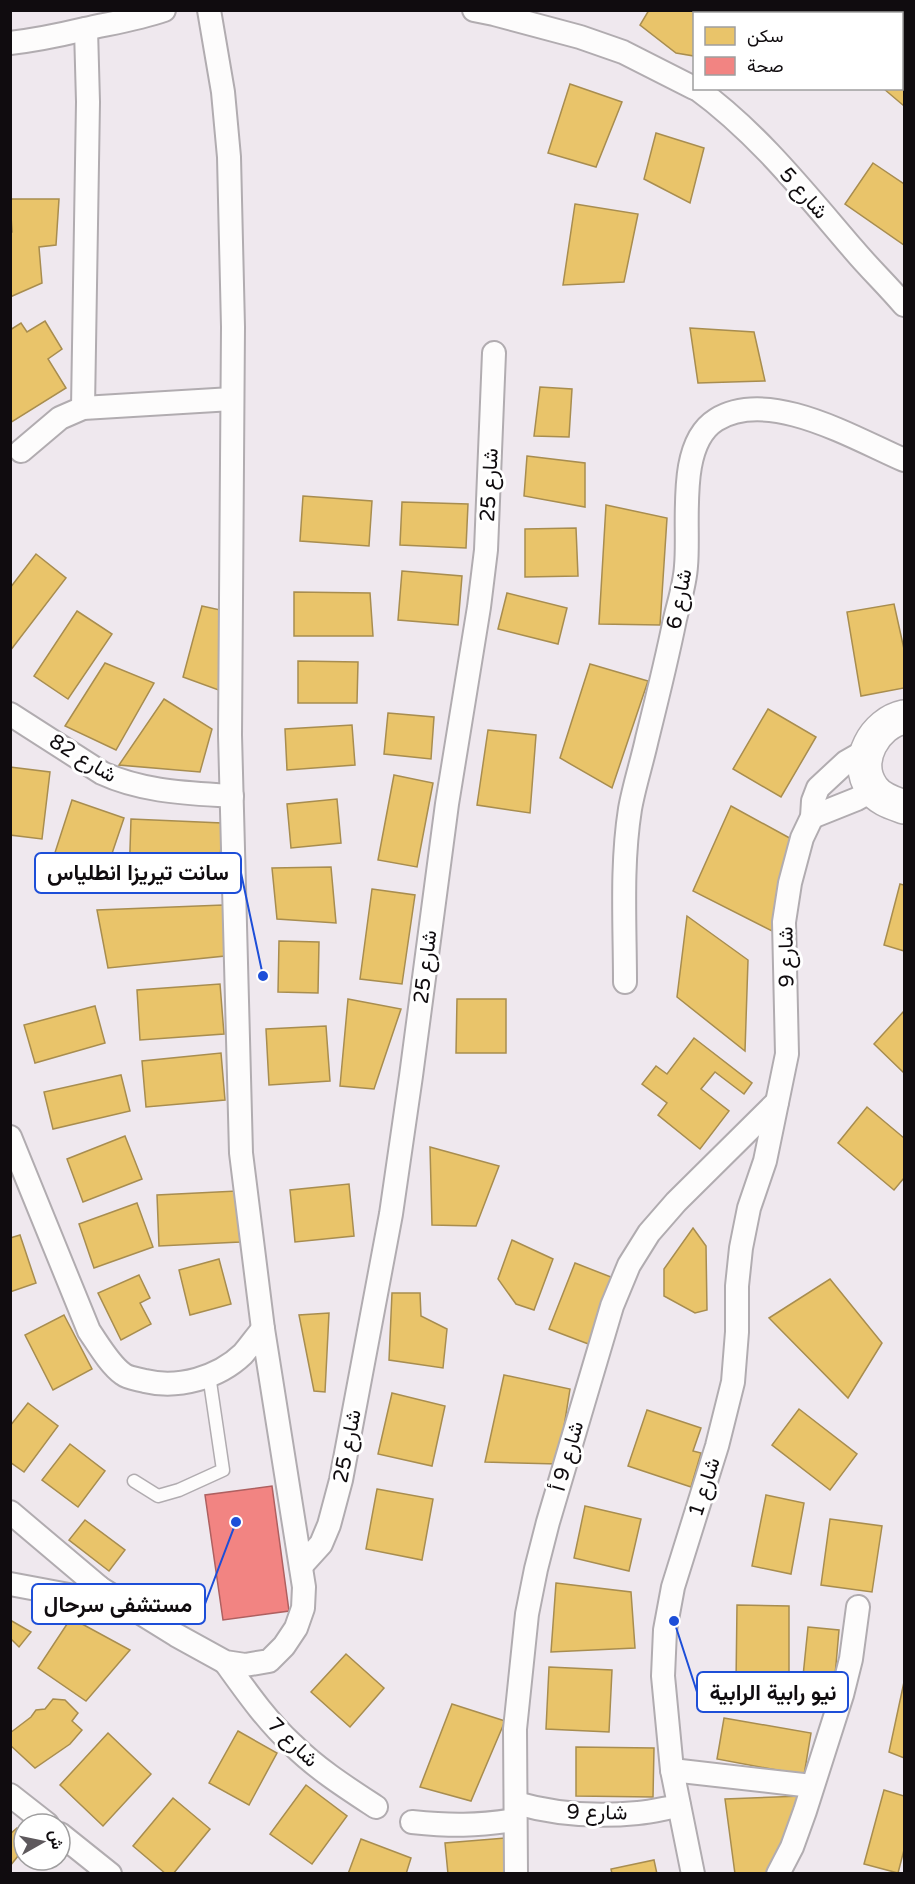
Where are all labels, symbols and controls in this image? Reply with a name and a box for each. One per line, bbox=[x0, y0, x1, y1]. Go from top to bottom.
legend bbox=[693, 12, 903, 90]
text: سكن bbox=[747, 25, 783, 47]
text: صحة bbox=[747, 55, 784, 77]
street label: شارع 5 bbox=[773, 162, 833, 225]
street label: شارع 25 bbox=[475, 447, 505, 523]
street label: شارع 6 bbox=[661, 567, 699, 632]
street label: شارع 82 bbox=[44, 729, 121, 789]
callout: سانت تيريزا انطلياس bbox=[35, 853, 241, 893]
text: سانت تيريزا انطلياس bbox=[47, 860, 229, 886]
street label: شارع 9 bbox=[773, 926, 801, 988]
street label: شارع 25 bbox=[409, 929, 443, 1005]
street label: شارع 25 bbox=[328, 1407, 368, 1485]
street label: شارع 9 أ bbox=[546, 1418, 590, 1494]
street label: شارع 1 bbox=[683, 1454, 727, 1520]
callout: مستشفى سرحال bbox=[32, 1584, 205, 1624]
text: مستشفى سرحال bbox=[44, 1592, 192, 1618]
callout: نيو رابية الرابية bbox=[697, 1672, 848, 1712]
text: نيو رابية الرابية bbox=[709, 1680, 837, 1706]
street label: شارع 7 bbox=[261, 1712, 323, 1773]
street label: شارع 9 bbox=[566, 1799, 628, 1827]
north arrow bbox=[12, 1812, 72, 1872]
text: ش bbox=[44, 1829, 67, 1851]

